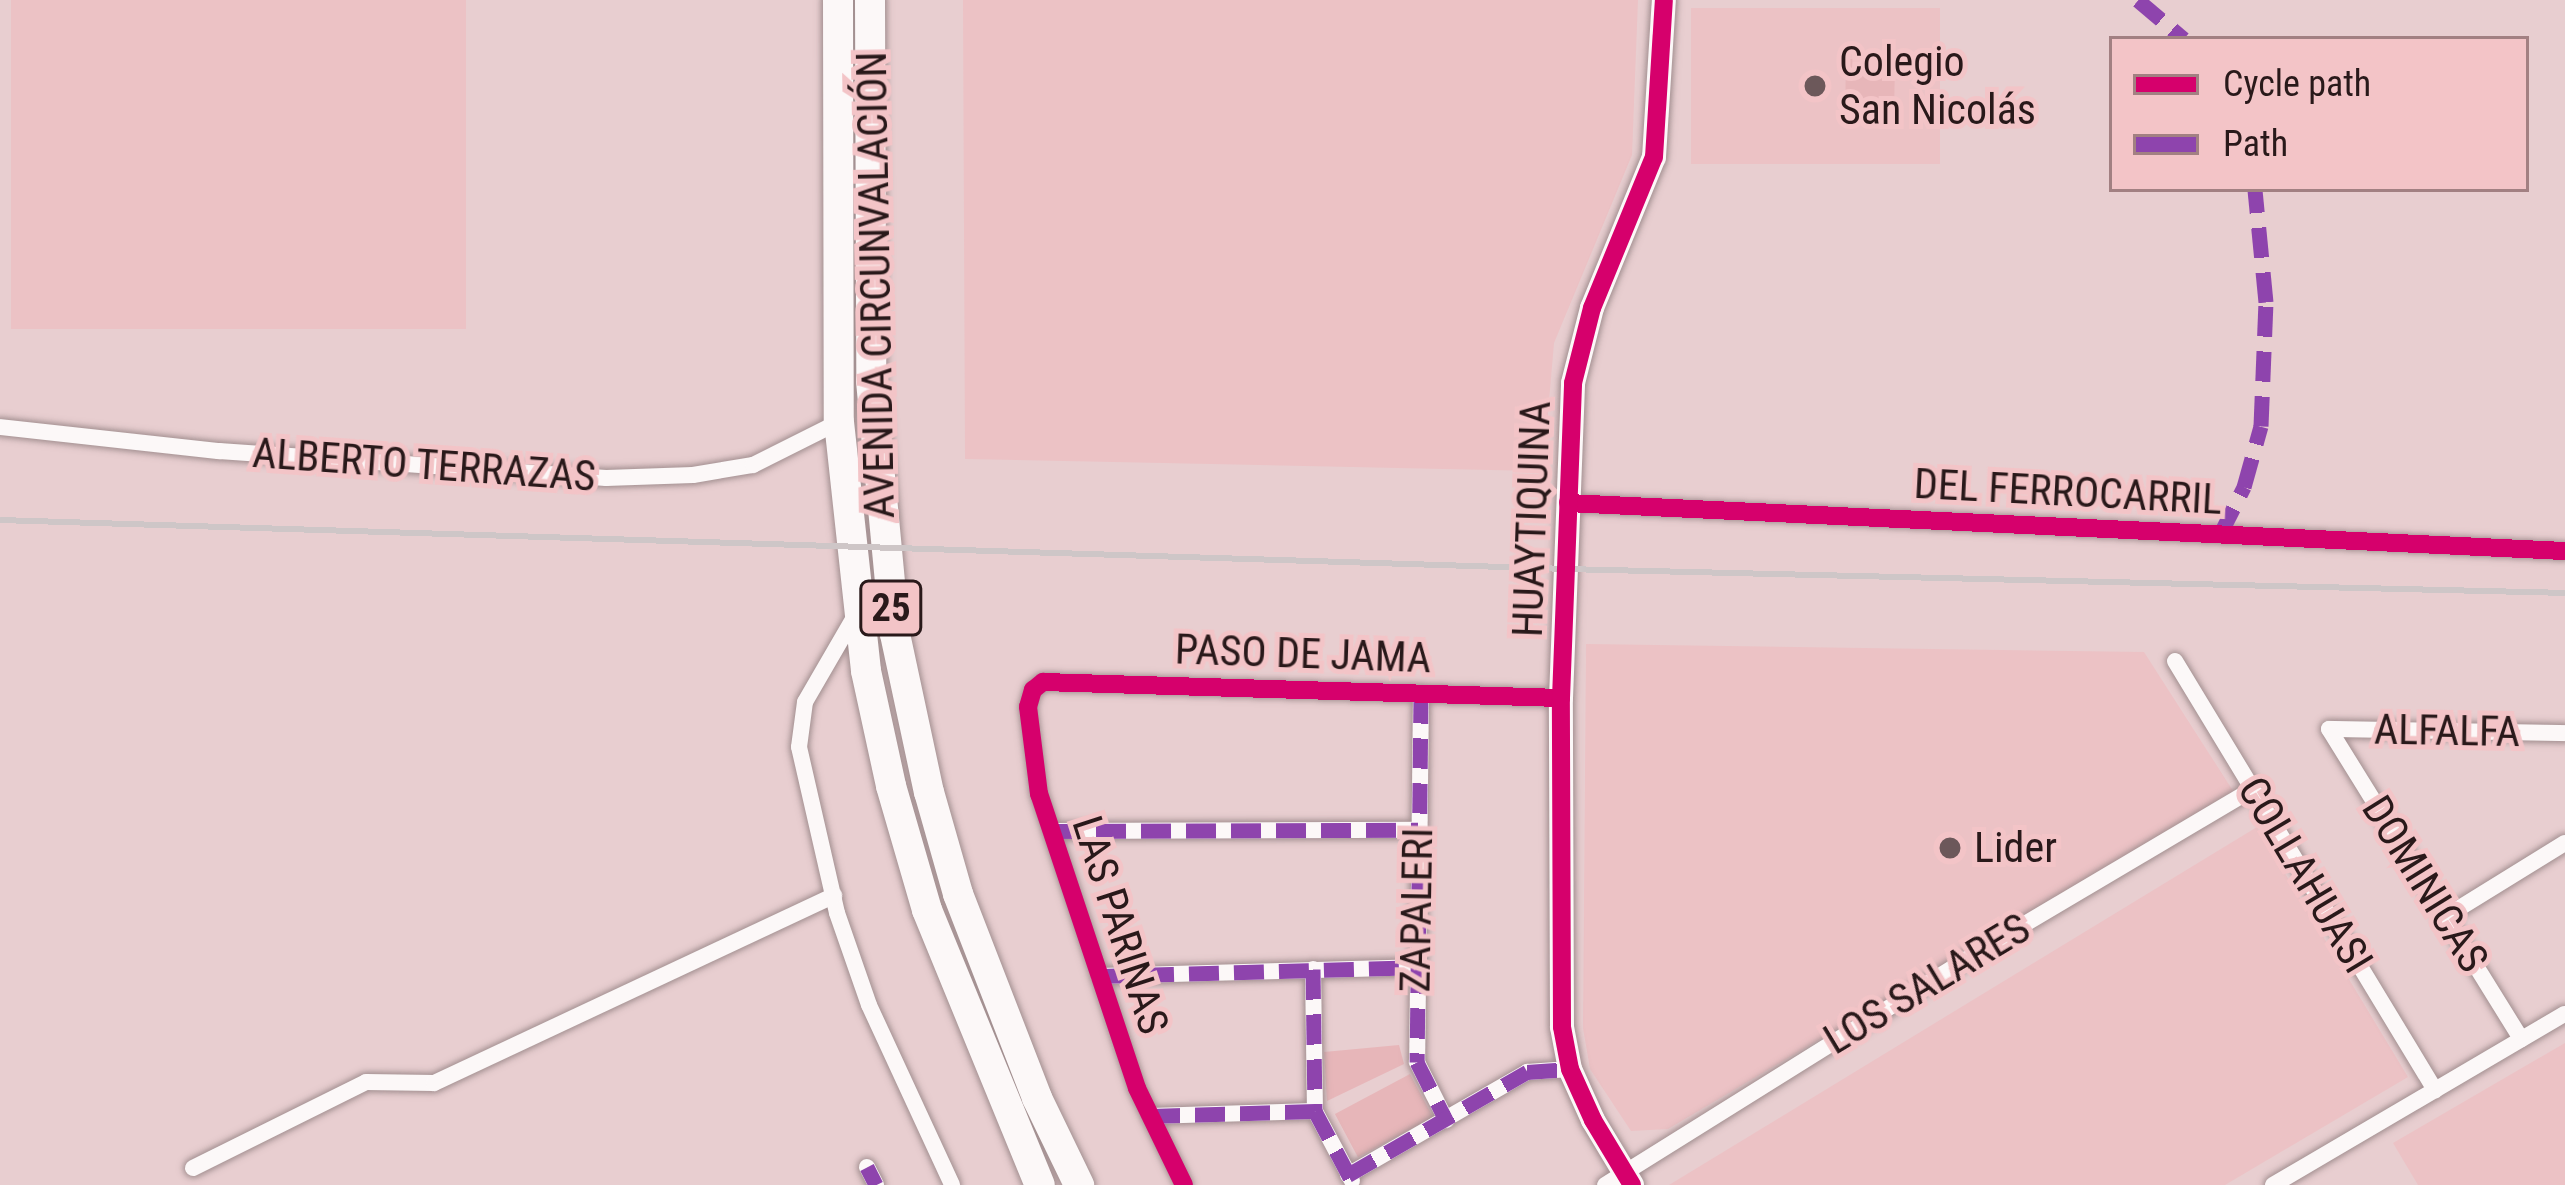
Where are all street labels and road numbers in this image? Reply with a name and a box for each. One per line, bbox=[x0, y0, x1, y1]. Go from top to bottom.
street label: AVENIDA CIRCUNVALACIÓN bbox=[847, 51, 905, 519]
street label: HUAYTIQUINA bbox=[1503, 400, 1561, 638]
street label: ALBERTO TERRAZAS bbox=[250, 428, 598, 502]
street label: DEL FERROCARRIL bbox=[1913, 459, 2223, 525]
road number: 25 bbox=[858, 575, 924, 641]
street label: PASO DE JAMA bbox=[1174, 624, 1432, 684]
street label: ALFALFA bbox=[2374, 705, 2520, 757]
street label: COLLAHUASI bbox=[2227, 768, 2383, 982]
street label: DOMINICAS bbox=[2351, 787, 2499, 981]
street label: LAS PARINAS bbox=[1061, 810, 1179, 1040]
street label: ZAPALERI bbox=[1390, 827, 1444, 993]
street label: LOS SALARES bbox=[1815, 903, 2039, 1065]

